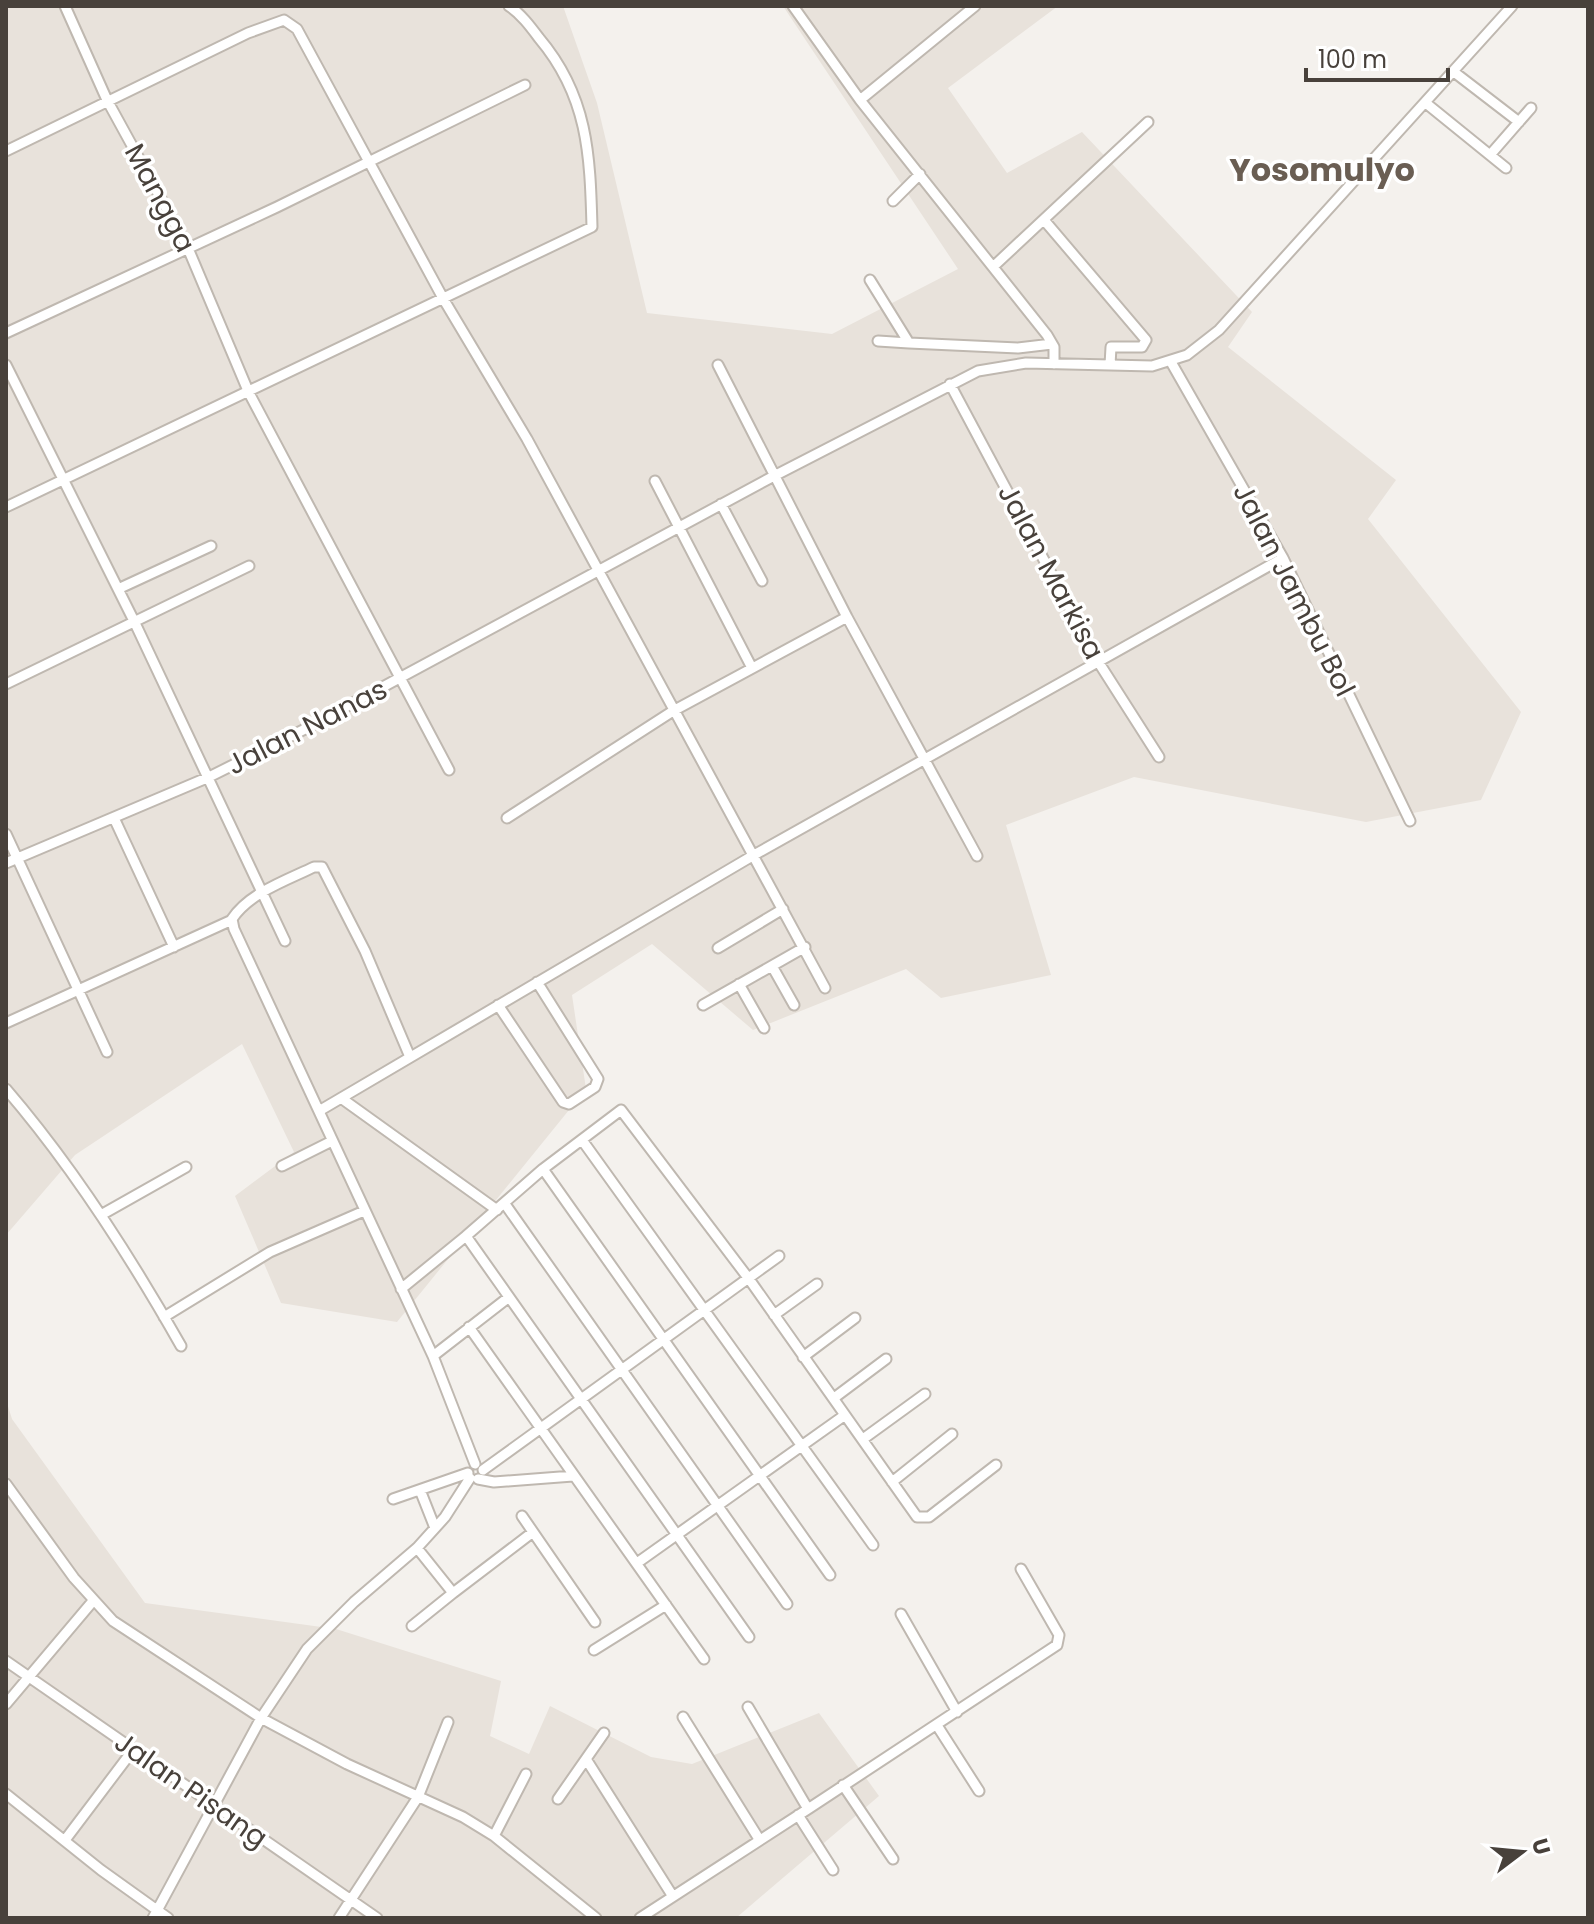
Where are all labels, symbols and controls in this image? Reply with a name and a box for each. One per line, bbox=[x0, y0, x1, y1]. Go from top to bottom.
scale bar bbox=[1306, 32, 1448, 82]
text: 100 m bbox=[1318, 43, 1387, 76]
street label: Mangga bbox=[115, 137, 205, 259]
district label: Yosomulyo bbox=[1229, 147, 1415, 192]
street label: Jalan Markisa bbox=[988, 477, 1114, 667]
street label: Jalan Jambu Bol bbox=[1224, 477, 1364, 703]
street label: Jalan Nanas bbox=[220, 670, 394, 784]
street label: Jalan Pisang bbox=[107, 1723, 275, 1857]
north arrow bbox=[1482, 1812, 1562, 1892]
text: U bbox=[1524, 1835, 1558, 1858]

